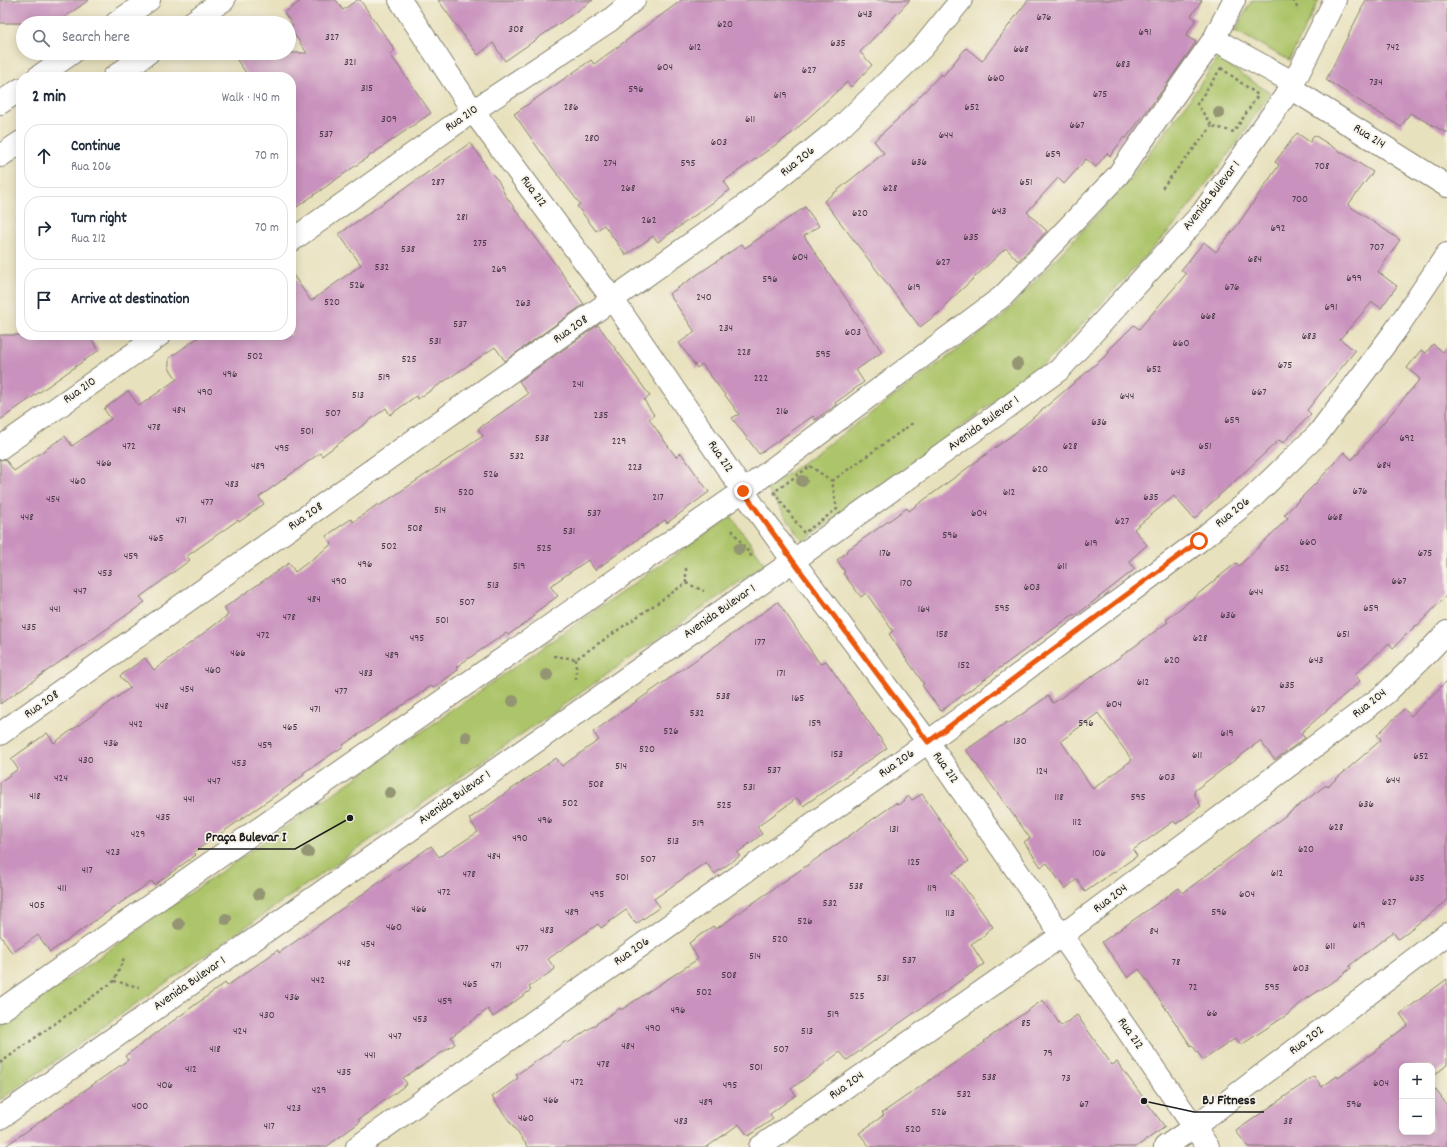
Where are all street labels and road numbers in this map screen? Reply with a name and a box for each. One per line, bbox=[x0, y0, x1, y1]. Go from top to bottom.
street label: Rua 210 bbox=[442, 101, 482, 137]
street label: Rua 214 bbox=[1349, 120, 1389, 154]
street label: Rua 206 bbox=[776, 142, 820, 182]
street label: Avenida Bulevar 1 bbox=[1178, 157, 1246, 235]
street label: Rua 212 bbox=[515, 172, 551, 212]
street label: Rua 208 bbox=[550, 311, 592, 349]
street label: Rua 210 bbox=[60, 373, 100, 409]
street label: Avenida Bulevar 1 bbox=[944, 391, 1024, 457]
street label: Rua 212 bbox=[702, 437, 738, 477]
street label: Rua 206 bbox=[1211, 493, 1255, 533]
street label: Rua 208 bbox=[285, 498, 327, 536]
street label: Avenida Bulevar 1 bbox=[680, 580, 760, 644]
street label: Rua 204 bbox=[1349, 684, 1391, 724]
street label: Rua 208 bbox=[21, 686, 63, 724]
street label: Rua 206 bbox=[875, 745, 919, 783]
street label: Rua 212 bbox=[927, 748, 963, 788]
street label: Avenida Bulevar 1 bbox=[415, 766, 495, 830]
street label: Rua 204 bbox=[1090, 880, 1132, 918]
street label: Rua 206 bbox=[610, 933, 654, 971]
street label: Avenida Bulevar 1 bbox=[150, 952, 230, 1016]
street label: Rua 212 bbox=[1112, 1014, 1148, 1054]
street label: Rua 202 bbox=[1286, 1022, 1328, 1060]
street label: Rua 204 bbox=[826, 1067, 868, 1105]

